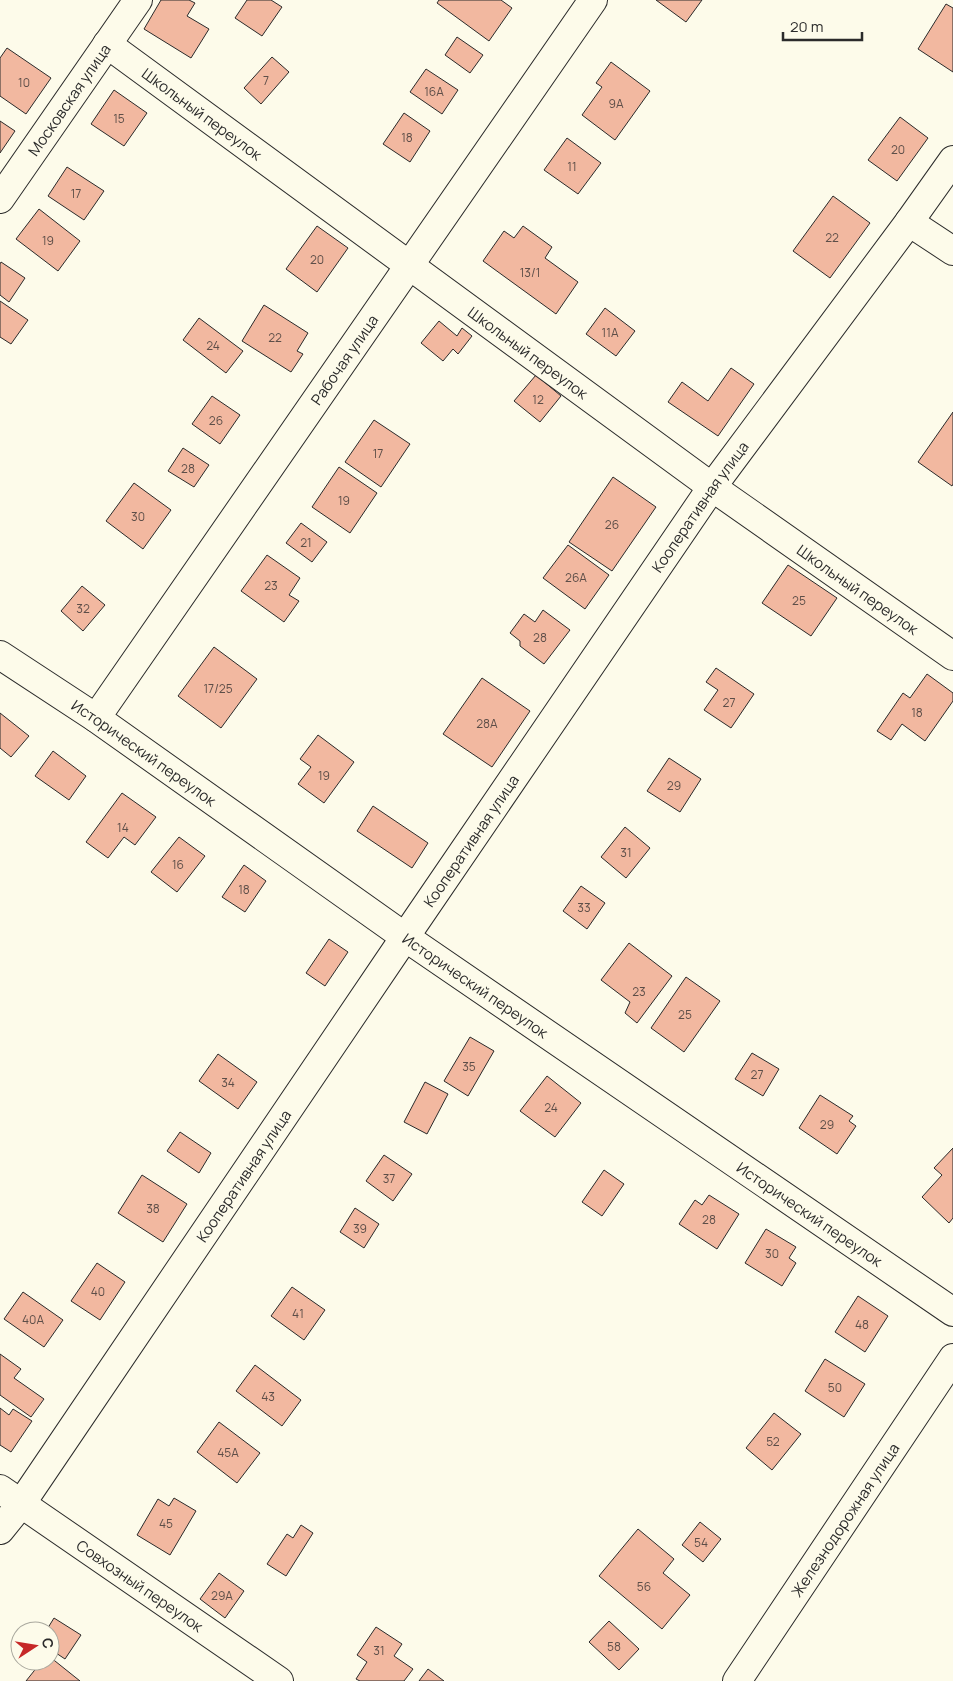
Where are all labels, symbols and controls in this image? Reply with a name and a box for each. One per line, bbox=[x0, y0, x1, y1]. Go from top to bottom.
scale bar bbox=[783, 10, 862, 42]
text: 20 m bbox=[790, 16, 823, 37]
street label: Московская улица bbox=[23, 39, 115, 160]
street label: Школьный переулок bbox=[138, 63, 267, 165]
house number: 7 bbox=[263, 72, 269, 89]
house number: 10 bbox=[18, 74, 30, 91]
house number: 16А bbox=[424, 83, 444, 100]
house number: 9А bbox=[608, 95, 624, 112]
house number: 15 bbox=[113, 110, 125, 127]
house number: 18 bbox=[401, 129, 413, 146]
house number: 20 bbox=[891, 141, 905, 158]
house number: 11 bbox=[567, 158, 577, 175]
house number: 17 bbox=[71, 185, 81, 202]
house number: 22 bbox=[825, 229, 839, 246]
house number: 19 bbox=[42, 232, 54, 249]
house number: 20 bbox=[310, 251, 324, 268]
house number: 13/1 bbox=[520, 264, 540, 281]
street label: Школьный переулок bbox=[464, 301, 593, 404]
street label: Рабочая улица bbox=[306, 310, 383, 409]
house number: 11А bbox=[602, 324, 619, 341]
house number: 22 bbox=[268, 329, 282, 346]
house number: 24 bbox=[206, 337, 220, 354]
house number: 12 bbox=[532, 391, 544, 408]
house number: 26 bbox=[209, 412, 223, 429]
street label: Кооперативная улица bbox=[646, 437, 753, 576]
house number: 17 bbox=[373, 445, 383, 462]
house number: 28 bbox=[181, 460, 195, 477]
house number: 19 bbox=[338, 492, 350, 509]
house number: 30 bbox=[131, 508, 145, 525]
house number: 26 bbox=[605, 516, 619, 533]
house number: 21 bbox=[300, 534, 312, 551]
street label: Школьный переулок bbox=[793, 539, 923, 640]
house number: 26А bbox=[565, 569, 587, 586]
house number: 23 bbox=[264, 577, 278, 594]
house number: 25 bbox=[792, 592, 806, 609]
house number: 32 bbox=[76, 600, 90, 617]
house number: 28 bbox=[533, 629, 547, 646]
house number: 17/25 bbox=[203, 680, 233, 697]
street label: Исторический переулок bbox=[68, 694, 221, 811]
house number: 27 bbox=[723, 694, 735, 711]
house number: 18 bbox=[911, 704, 923, 721]
house number: 28А bbox=[476, 715, 498, 732]
house number: 19 bbox=[318, 767, 330, 784]
street label: Кооперативная улица bbox=[418, 770, 523, 911]
house number: 29 bbox=[667, 777, 681, 794]
house number: 14 bbox=[117, 819, 129, 836]
house number: 31 bbox=[620, 844, 632, 861]
house number: 16 bbox=[172, 856, 184, 873]
house number: 18 bbox=[238, 881, 250, 898]
house number: 33 bbox=[577, 899, 591, 916]
street label: Исторический переулок bbox=[398, 928, 553, 1043]
house number: 23 bbox=[632, 983, 646, 1000]
house number: 25 bbox=[678, 1006, 692, 1023]
house number: 35 bbox=[462, 1058, 476, 1075]
house number: 27 bbox=[751, 1066, 763, 1083]
house number: 34 bbox=[221, 1074, 235, 1091]
house number: 24 bbox=[544, 1099, 558, 1116]
street label: Кооперативная улица bbox=[191, 1105, 296, 1246]
house number: 29 bbox=[820, 1116, 834, 1133]
street label: Исторический переулок bbox=[733, 1157, 887, 1272]
house number: 37 bbox=[383, 1170, 395, 1187]
house number: 38 bbox=[146, 1200, 160, 1217]
house number: 28 bbox=[702, 1211, 716, 1228]
house number: 39 bbox=[353, 1220, 367, 1237]
house number: 30 bbox=[765, 1245, 779, 1262]
house number: 40 bbox=[91, 1283, 105, 1300]
house number: 41 bbox=[292, 1305, 304, 1322]
house number: 40А bbox=[22, 1311, 44, 1328]
house number: 48 bbox=[855, 1316, 869, 1333]
house number: 50 bbox=[828, 1379, 842, 1396]
house number: 43 bbox=[261, 1388, 275, 1405]
house number: 52 bbox=[766, 1433, 780, 1450]
street label: Железнодорожная улица bbox=[786, 1439, 904, 1601]
house number: 45А bbox=[217, 1444, 239, 1461]
house number: 45 bbox=[159, 1515, 173, 1532]
street label: Совхозный переулок bbox=[72, 1534, 208, 1637]
house number: 54 bbox=[694, 1534, 708, 1551]
house number: 56 bbox=[637, 1578, 651, 1595]
house number: 29А bbox=[211, 1587, 233, 1604]
north arrow bbox=[10, 1621, 60, 1671]
text: С bbox=[38, 1636, 59, 1650]
house number: 58 bbox=[607, 1638, 621, 1655]
house number: 31 bbox=[373, 1642, 385, 1659]

